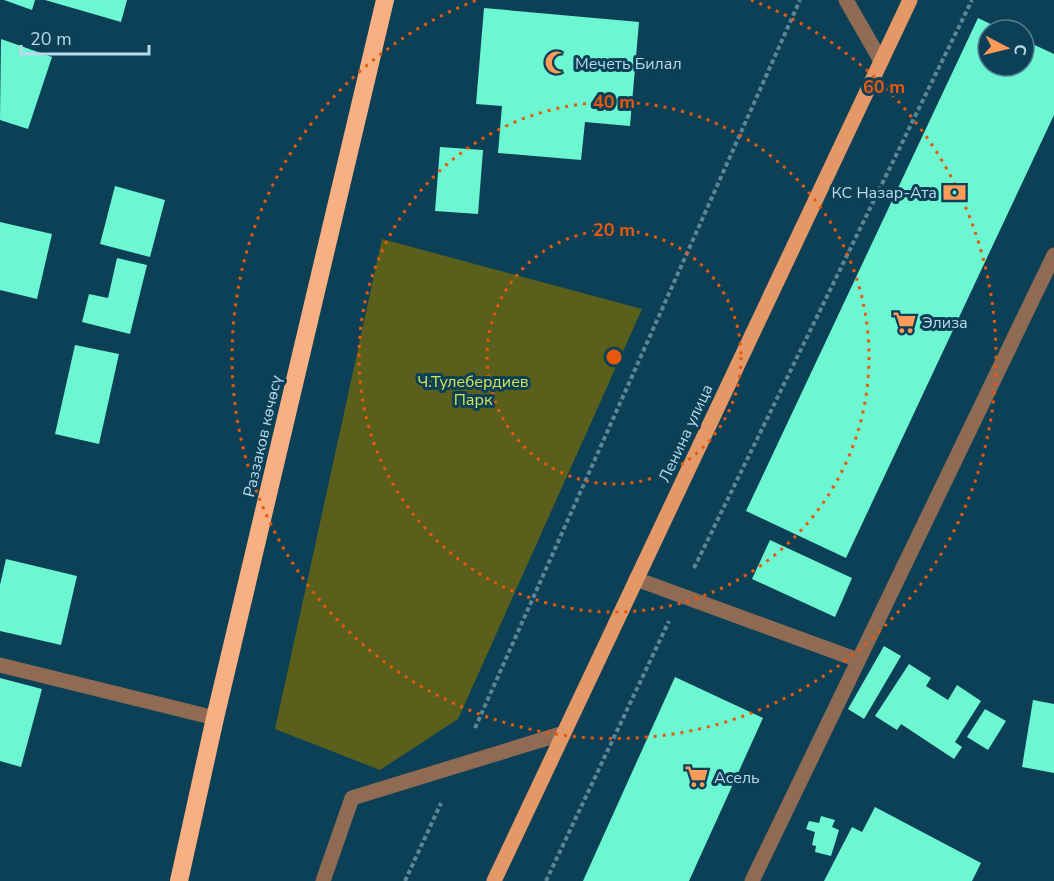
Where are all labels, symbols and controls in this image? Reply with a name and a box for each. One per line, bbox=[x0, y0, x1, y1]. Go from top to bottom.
scale bar bbox=[21, 18, 148, 56]
north arrow bbox=[976, 18, 1036, 78]
text: 20 m bbox=[30, 27, 72, 51]
text: С bbox=[1008, 43, 1031, 57]
mosque icon: Мечеть Билал bbox=[544, 50, 570, 76]
place label: Мечеть Билал bbox=[575, 53, 682, 75]
text: 60 m bbox=[863, 75, 905, 99]
text: 40 m bbox=[593, 90, 635, 114]
bank icon: КС Назар-Ата bbox=[942, 179, 968, 205]
place label: КС Назар-Ата bbox=[831, 182, 937, 204]
text: 20 m bbox=[593, 218, 635, 242]
supermarket icon: Элиза bbox=[891, 309, 917, 335]
place label: Элиза bbox=[922, 312, 968, 334]
centre of rings bbox=[604, 347, 624, 367]
park label: Ч.Тулебердиев Парк bbox=[417, 371, 529, 411]
street label: Раззаков көчөсү bbox=[238, 372, 288, 499]
street label: Ленина улица bbox=[654, 381, 718, 486]
supermarket icon: Асель bbox=[683, 764, 709, 790]
place label: Асель bbox=[714, 767, 760, 789]

